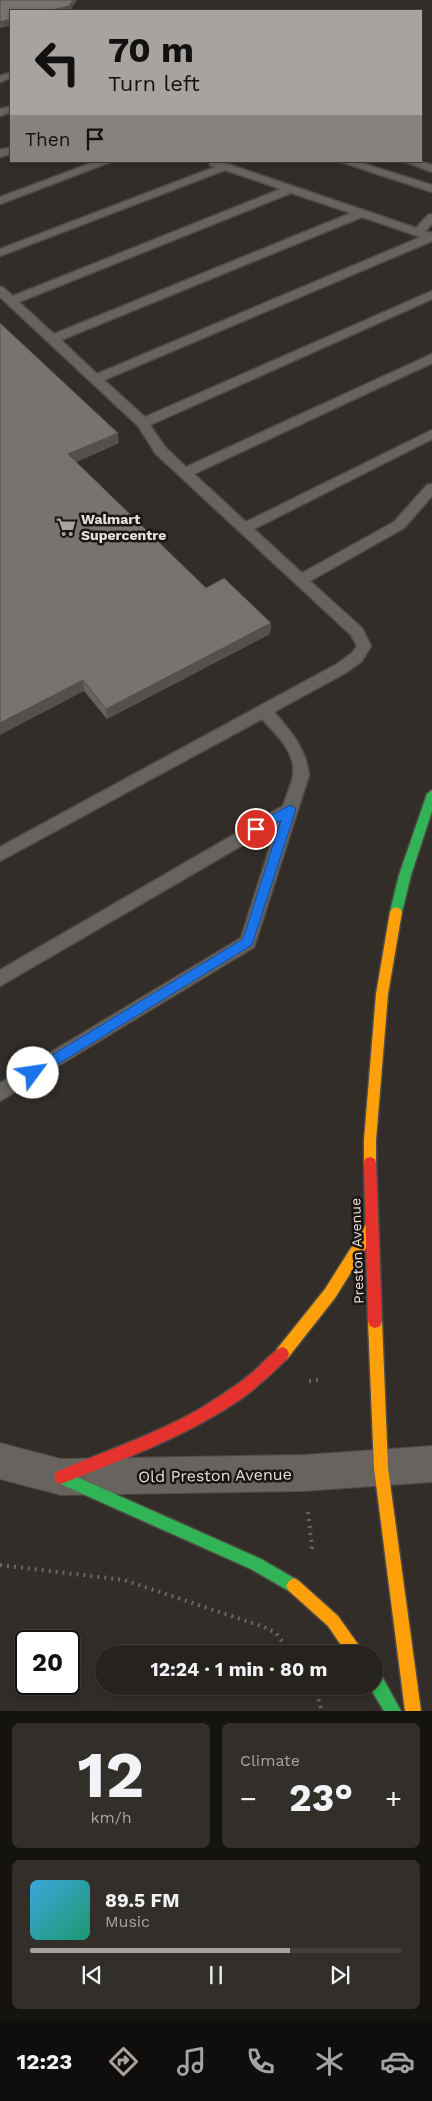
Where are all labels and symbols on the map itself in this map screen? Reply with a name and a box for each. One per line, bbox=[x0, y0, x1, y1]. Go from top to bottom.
place label: Walmart Supercentre bbox=[81, 511, 166, 543]
supermarket icon: Walmart Supercentre bbox=[55, 516, 77, 538]
pin bbox=[235, 808, 277, 850]
position arrow bbox=[6, 1046, 58, 1098]
street label: Preston Avenue bbox=[347, 1198, 367, 1304]
street label: Old Preston Avenue bbox=[138, 1465, 292, 1486]
speed limit sign: 20 bbox=[15, 1630, 80, 1695]

